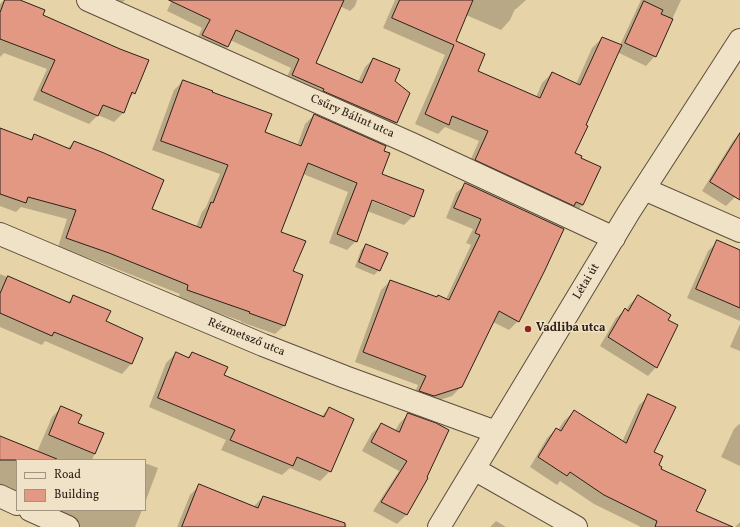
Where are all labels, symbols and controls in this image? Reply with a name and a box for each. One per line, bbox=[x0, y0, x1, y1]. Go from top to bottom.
street label: Csűry Bálint utca bbox=[308, 92, 396, 142]
street label: Létai út bbox=[571, 261, 603, 303]
street label: Rézmetsző utca bbox=[205, 316, 287, 360]
place label: Vadliba utca bbox=[536, 322, 605, 336]
marker: Vadliba utca bbox=[523, 324, 533, 334]
legend bbox=[16, 459, 146, 511]
text: Road bbox=[54, 467, 81, 483]
text: Building bbox=[54, 487, 99, 503]

